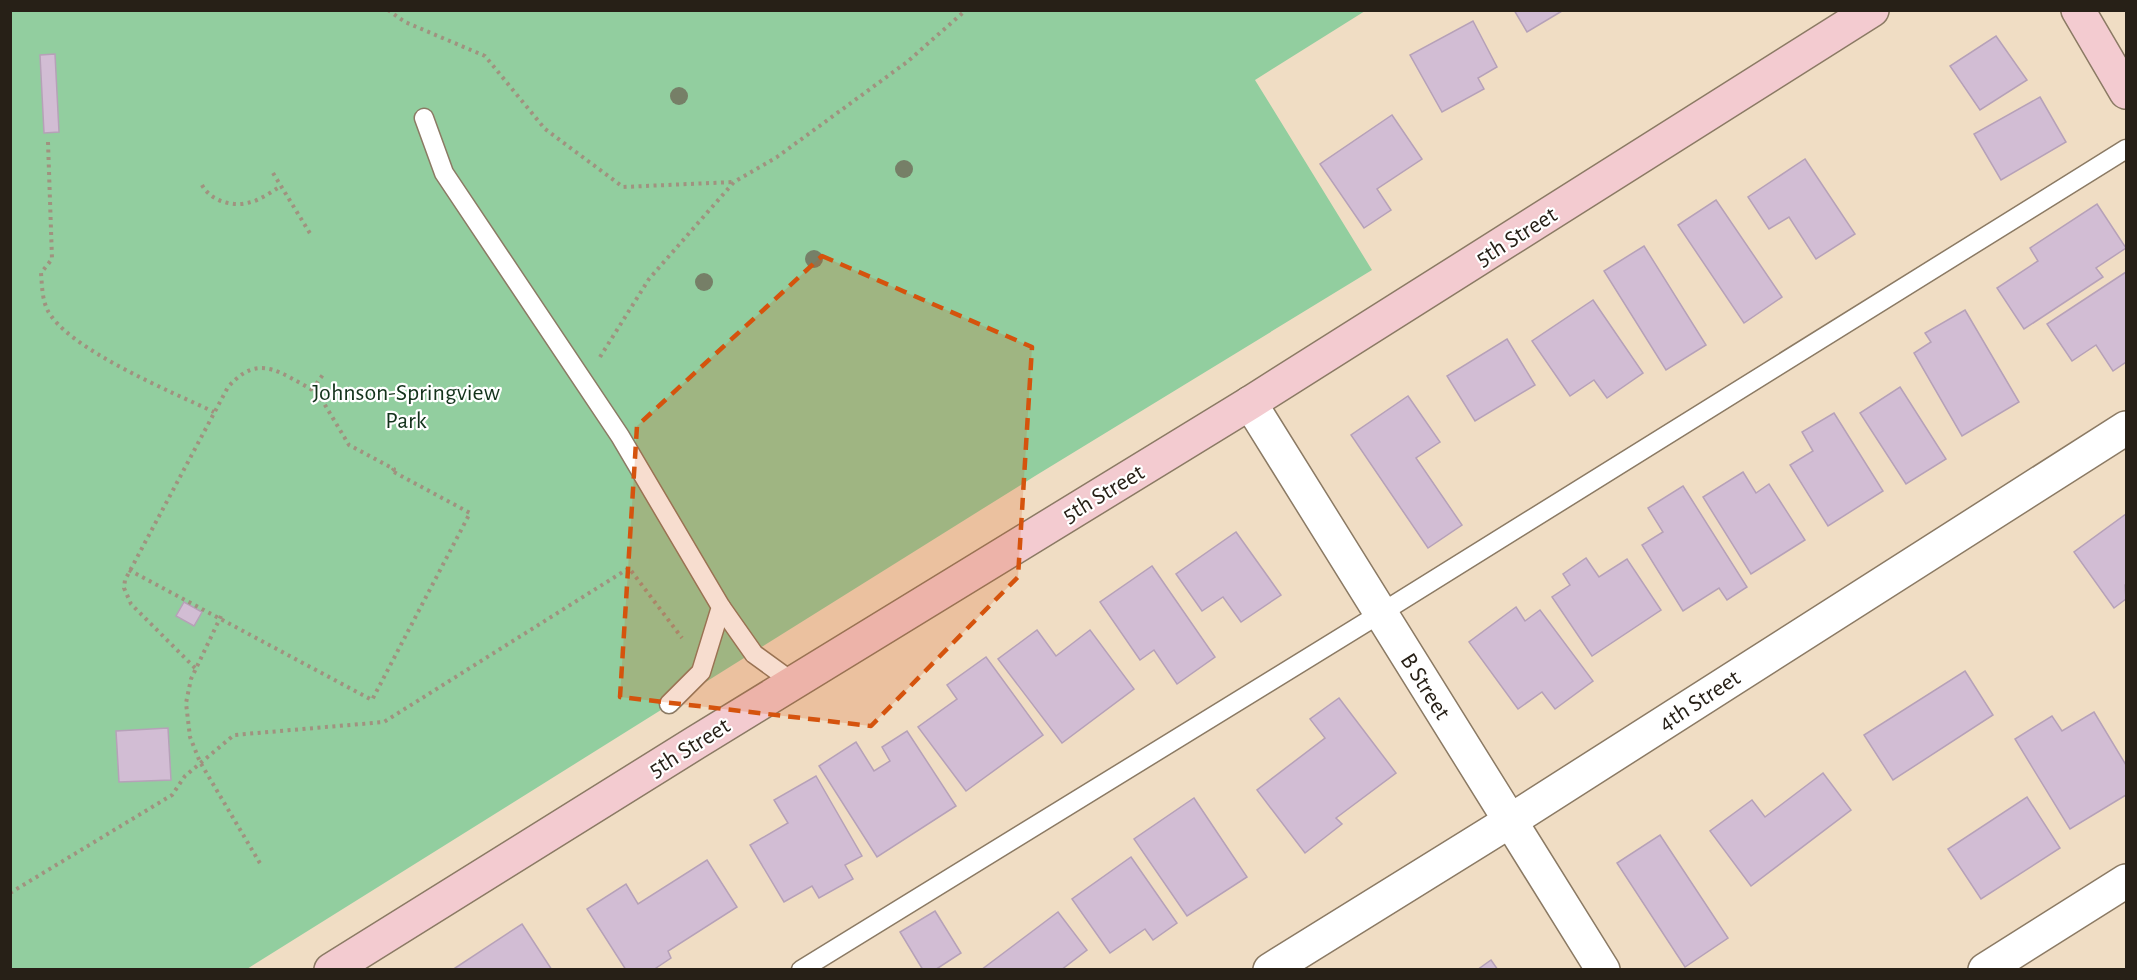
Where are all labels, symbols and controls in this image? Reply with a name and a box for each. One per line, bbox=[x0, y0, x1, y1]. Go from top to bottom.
street label: 5th Street bbox=[1472, 202, 1562, 271]
park label: Johnson-Springview Park bbox=[312, 381, 500, 433]
street label: 5th Street bbox=[1058, 460, 1149, 527]
street label: B Street bbox=[1396, 649, 1455, 724]
street label: 4th Street bbox=[1654, 665, 1745, 736]
street label: 5th Street bbox=[645, 713, 735, 782]

